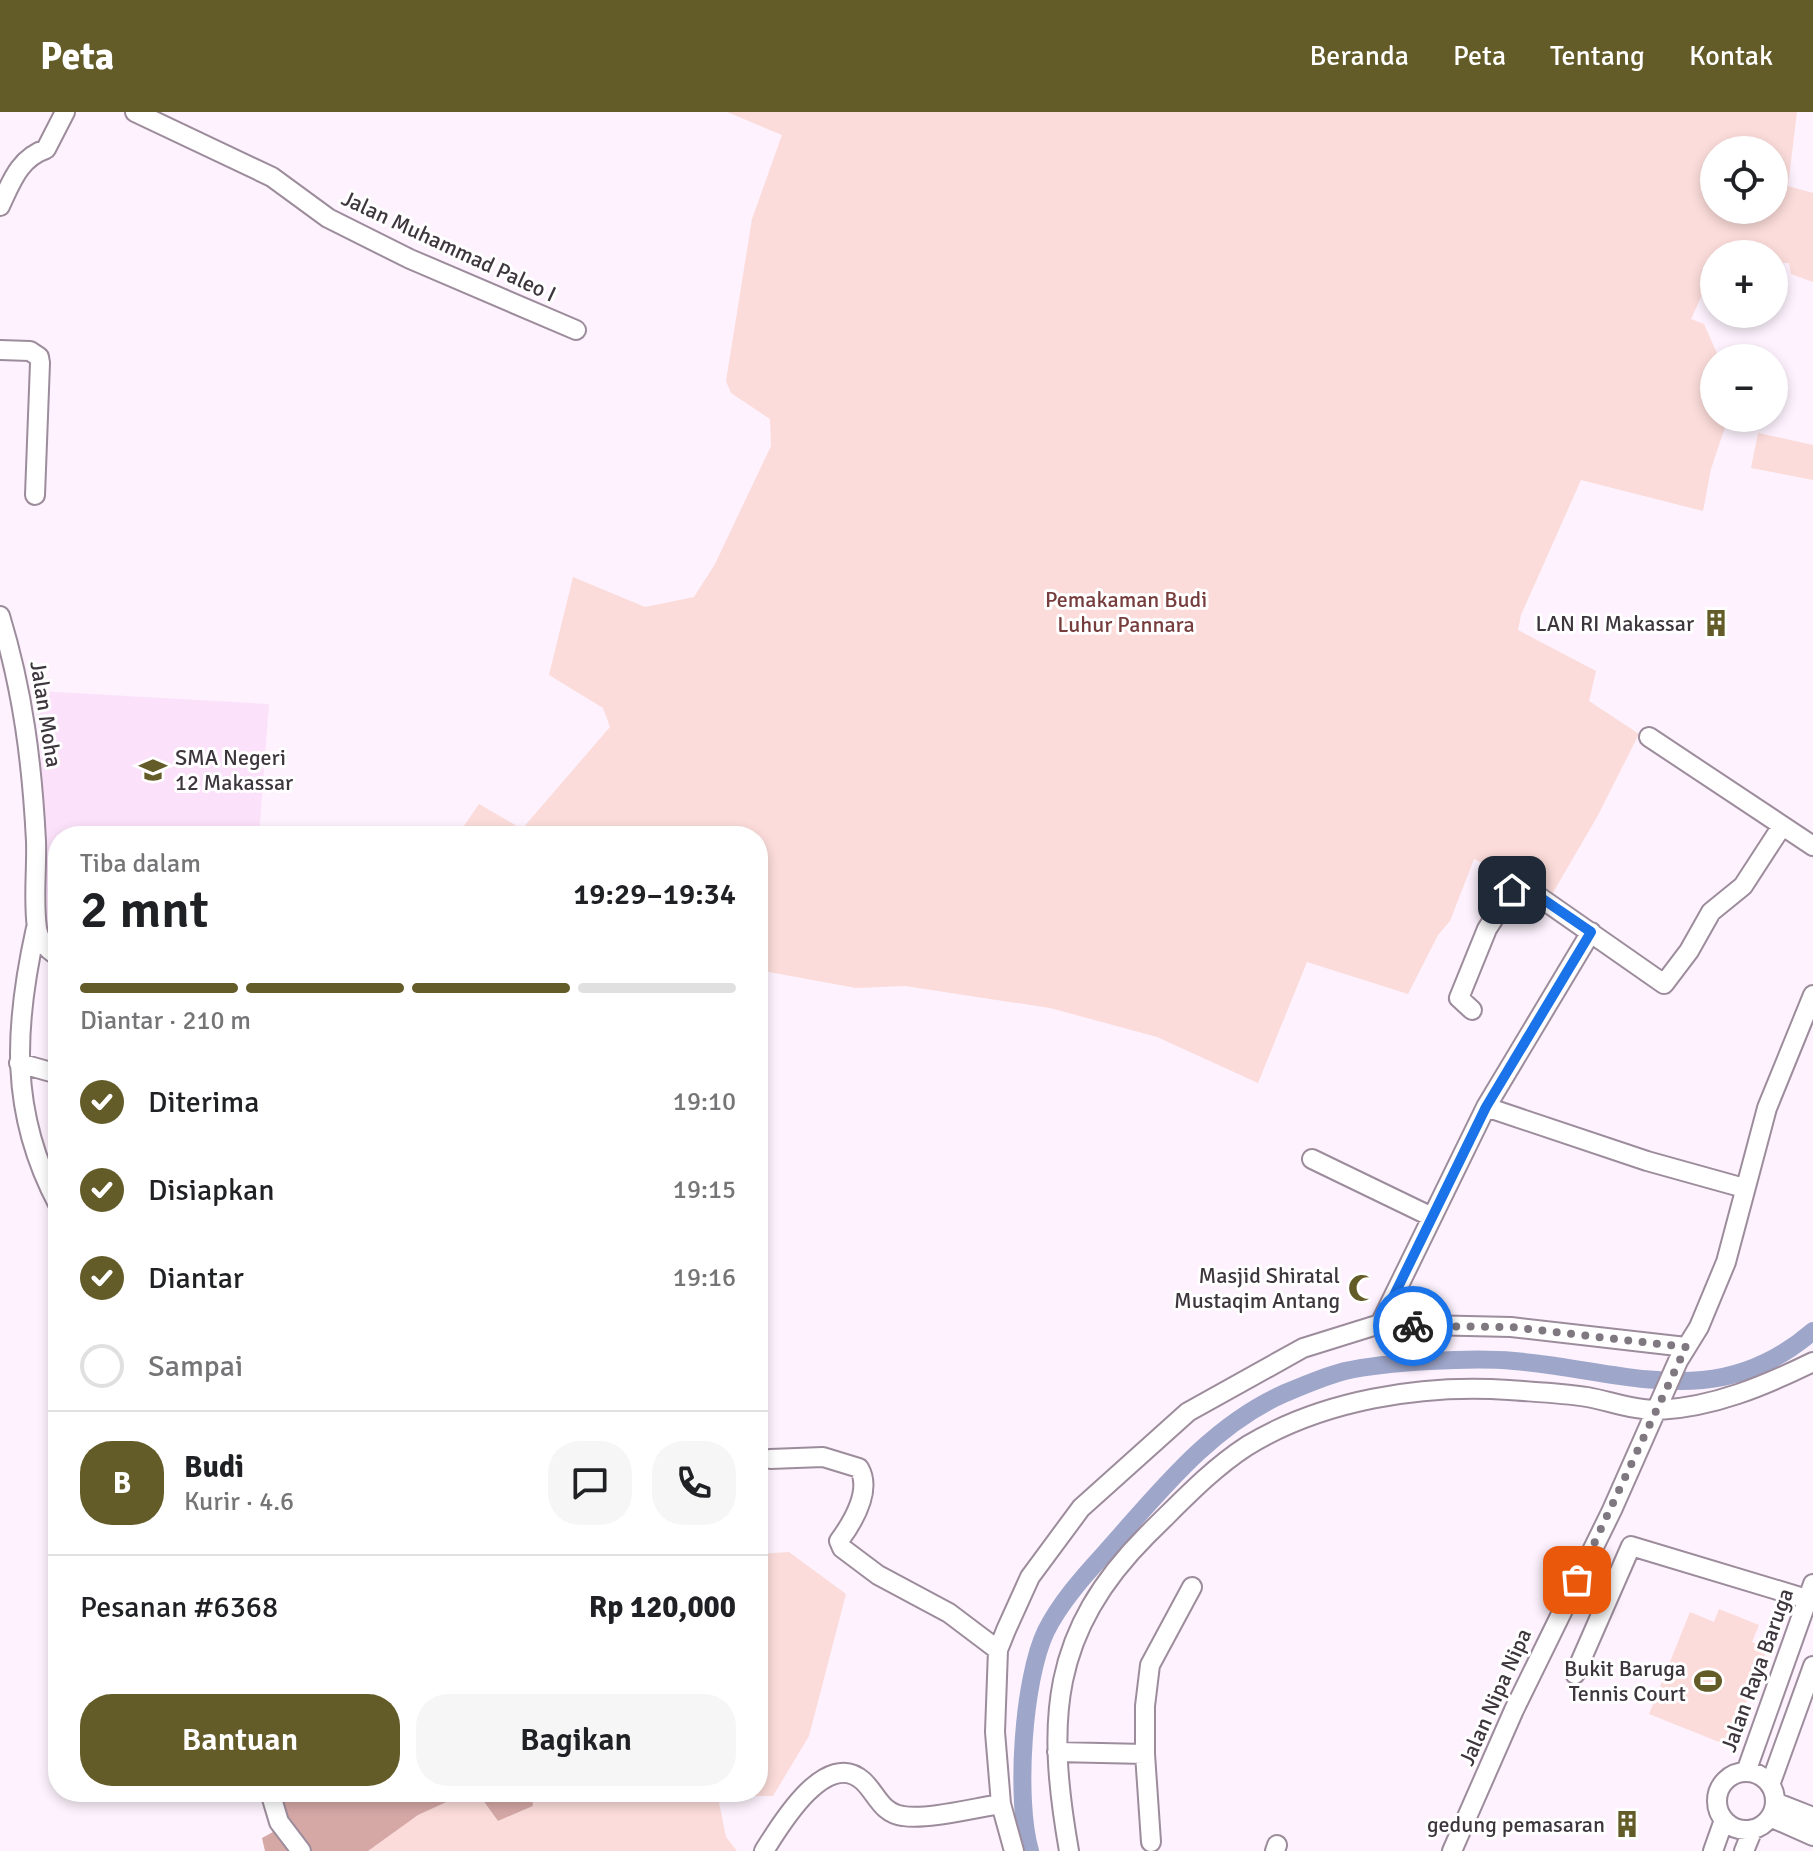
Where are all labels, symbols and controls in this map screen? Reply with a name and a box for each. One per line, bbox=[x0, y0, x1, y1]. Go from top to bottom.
text: Peta bbox=[40, 33, 114, 80]
text: Beranda bbox=[1309, 39, 1409, 73]
text: Peta bbox=[1453, 39, 1506, 73]
text: Tentang bbox=[1550, 39, 1645, 73]
text: Kontak bbox=[1689, 39, 1773, 73]
map controls bbox=[1700, 136, 1788, 432]
button: locate bbox=[1700, 136, 1788, 224]
street label: Jalan Muhammad Paleo I bbox=[337, 184, 561, 308]
button: + bbox=[1700, 240, 1788, 328]
button: − bbox=[1700, 344, 1788, 432]
park label: Pemakaman Budi Luhur Pannara bbox=[1045, 586, 1207, 638]
building icon: LAN RI Makassar bbox=[1701, 608, 1731, 638]
place label: LAN RI Makassar bbox=[1535, 610, 1694, 637]
street label: Jalan Moha bbox=[24, 659, 68, 769]
place label: SMA Negeri 12 Makassar bbox=[175, 744, 293, 796]
school or university icon: SMA Negeri 12 Makassar bbox=[138, 755, 168, 785]
text: Tiba dalam bbox=[80, 848, 201, 880]
pin bbox=[1478, 856, 1546, 924]
icon: home bbox=[1490, 868, 1534, 912]
text: 19:29–19:34 bbox=[573, 876, 736, 913]
text: 2 mnt bbox=[80, 878, 209, 942]
text: Diantar · 210 m bbox=[80, 1005, 251, 1037]
icon: check bbox=[80, 1080, 124, 1124]
text: Diterima bbox=[148, 1084, 259, 1121]
text: 19:10 bbox=[673, 1086, 736, 1118]
icon: check bbox=[80, 1168, 124, 1212]
text: Disiapkan bbox=[148, 1172, 275, 1209]
text: 19:15 bbox=[673, 1174, 736, 1206]
icon: check bbox=[80, 1256, 124, 1300]
text: Diantar bbox=[148, 1260, 244, 1297]
text: 19:16 bbox=[673, 1262, 736, 1294]
place label: Masjid Shiratal Mustaqim Antang bbox=[1174, 1262, 1340, 1314]
mosque icon: Masjid Shiratal Mustaqim Antang bbox=[1347, 1273, 1377, 1303]
courier bbox=[1373, 1286, 1453, 1366]
icon: bike bbox=[1391, 1304, 1435, 1348]
text: Sampai bbox=[148, 1348, 243, 1385]
button: chat bbox=[548, 1441, 632, 1525]
button: phone bbox=[652, 1441, 736, 1525]
text: Budi bbox=[184, 1449, 244, 1486]
text: B bbox=[113, 1465, 131, 1502]
text: Kurir · 4.6 bbox=[184, 1486, 294, 1518]
pin bbox=[1543, 1546, 1611, 1614]
icon: bag bbox=[1555, 1558, 1599, 1602]
street label: Jalan Raya Baruga bbox=[1715, 1584, 1799, 1756]
text: Pesanan #6368 bbox=[80, 1589, 278, 1626]
text: Rp 120,000 bbox=[589, 1589, 736, 1626]
street label: Jalan Nipa Nipa bbox=[1453, 1624, 1537, 1770]
place label: Bukit Baruga Tennis Court bbox=[1564, 1655, 1686, 1707]
sports icon: Bukit Baruga Tennis Court bbox=[1693, 1666, 1723, 1696]
button: Bantuan bbox=[80, 1694, 400, 1786]
button: Bagikan bbox=[416, 1694, 736, 1786]
building icon: gedung pemasaran bbox=[1612, 1809, 1642, 1839]
place label: gedung pemasaran bbox=[1427, 1811, 1605, 1838]

